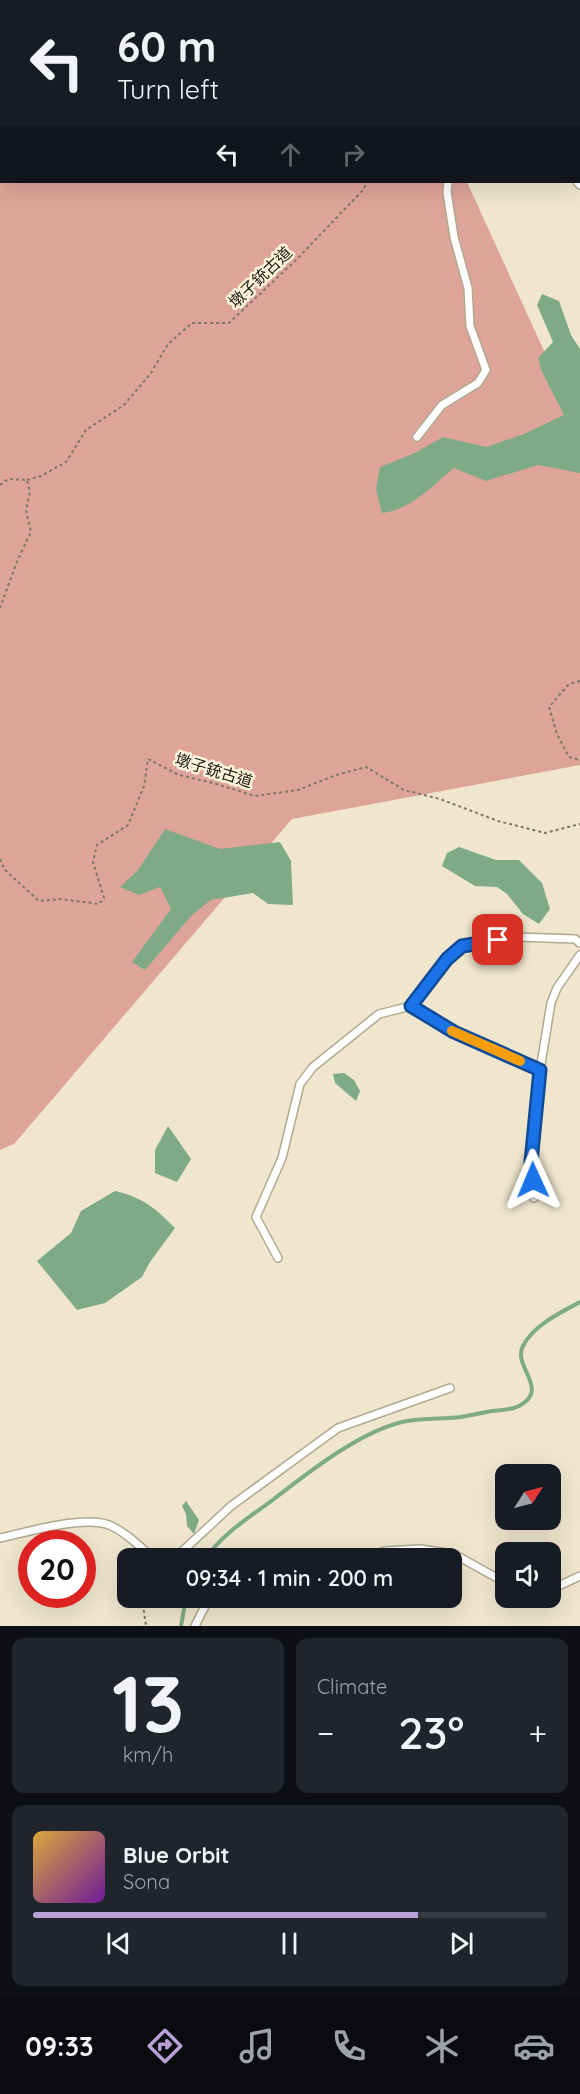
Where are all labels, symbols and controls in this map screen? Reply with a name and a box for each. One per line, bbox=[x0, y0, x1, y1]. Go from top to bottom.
text: 60 m bbox=[117, 20, 217, 73]
icon: left bbox=[18, 24, 96, 102]
text: Turn left bbox=[117, 72, 219, 106]
icon: left bbox=[211, 138, 244, 171]
icon: ahead bbox=[274, 138, 307, 171]
icon: right bbox=[337, 138, 370, 171]
street label: 墩子銃古道 bbox=[224, 242, 296, 312]
street label: 墩子銃古道 bbox=[173, 749, 255, 791]
pin bbox=[472, 914, 523, 965]
icon: arrive bbox=[481, 923, 514, 956]
position arrow bbox=[501, 1148, 565, 1212]
north arrow bbox=[495, 1464, 561, 1530]
map controls bbox=[495, 1464, 561, 1608]
speed limit sign: 20 bbox=[18, 1530, 96, 1608]
button: sound bbox=[495, 1542, 561, 1608]
text: 09:34 · 1 min · 200 m bbox=[186, 1564, 393, 1592]
text: 13 bbox=[112, 1654, 184, 1752]
text: Climate bbox=[317, 1674, 387, 1699]
text: 23° bbox=[398, 1704, 464, 1760]
text: − bbox=[317, 1712, 334, 1753]
text: + bbox=[528, 1712, 547, 1753]
text: km/h bbox=[123, 1742, 173, 1767]
text: Blue Orbit bbox=[123, 1841, 229, 1869]
text: Sona bbox=[123, 1869, 170, 1894]
icon: previous bbox=[102, 1927, 135, 1960]
icon: pause bbox=[273, 1927, 306, 1960]
icon: next bbox=[445, 1927, 478, 1960]
icon: directions bbox=[144, 2025, 186, 2067]
icon: music bbox=[236, 2025, 278, 2067]
icon: phone bbox=[328, 2025, 370, 2067]
icon: climate bbox=[421, 2025, 463, 2067]
icon: car bbox=[513, 2025, 555, 2067]
text: 09:33 bbox=[25, 2029, 93, 2063]

